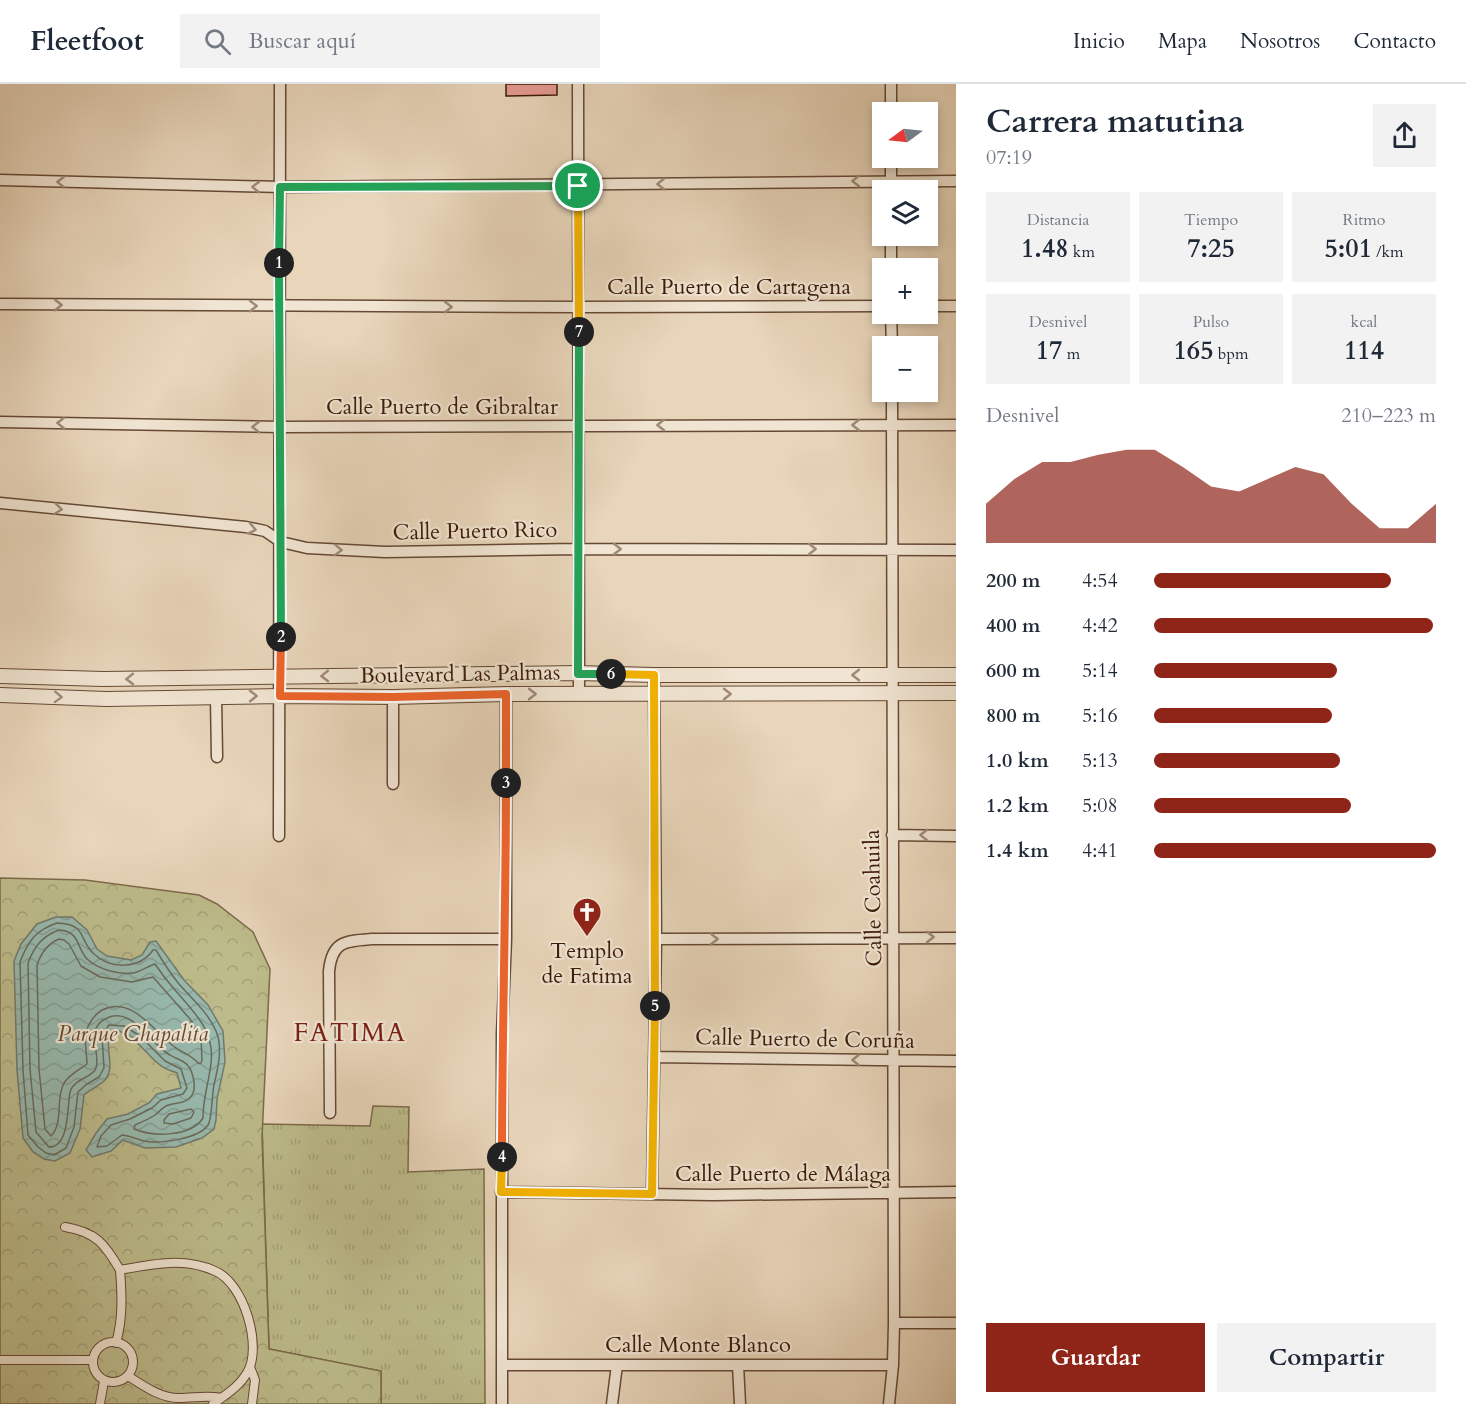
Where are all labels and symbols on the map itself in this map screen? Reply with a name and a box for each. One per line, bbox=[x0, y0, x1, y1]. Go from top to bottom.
north arrow bbox=[872, 102, 938, 168]
pin bbox=[552, 160, 603, 211]
one-way arrow bbox=[851, 175, 860, 188]
one-way arrow bbox=[56, 176, 65, 188]
one-way arrow bbox=[656, 178, 665, 191]
one-way arrow bbox=[251, 180, 260, 193]
pin: 1 bbox=[264, 248, 294, 278]
street label: Calle Puerto de Cartagena bbox=[607, 272, 851, 302]
one-way arrow bbox=[54, 299, 63, 311]
one-way arrow bbox=[249, 300, 258, 312]
one-way arrow bbox=[444, 301, 453, 313]
pin: 7 bbox=[564, 317, 594, 347]
street label: Calle Puerto de Gibraltar bbox=[326, 392, 559, 422]
one-way arrow bbox=[56, 417, 65, 430]
one-way arrow bbox=[656, 419, 665, 431]
one-way arrow bbox=[851, 419, 860, 431]
one-way arrow bbox=[251, 421, 260, 433]
one-way arrow bbox=[54, 502, 63, 515]
street label: Calle Puerto Rico bbox=[392, 515, 558, 547]
one-way arrow bbox=[247, 522, 257, 535]
one-way arrow bbox=[613, 543, 622, 555]
one-way arrow bbox=[808, 543, 817, 555]
one-way arrow bbox=[334, 544, 343, 557]
pin: 2 bbox=[266, 622, 296, 652]
street label: Boulevard Las Palmas bbox=[360, 657, 560, 691]
pin: 6 bbox=[596, 659, 626, 689]
one-way arrow bbox=[851, 669, 860, 681]
one-way arrow bbox=[320, 670, 329, 683]
one-way arrow bbox=[125, 673, 134, 685]
one-way arrow bbox=[528, 688, 537, 700]
one-way arrow bbox=[723, 688, 732, 700]
one-way arrow bbox=[249, 690, 258, 703]
one-way arrow bbox=[54, 691, 63, 703]
pin: 3 bbox=[491, 768, 521, 798]
street label: Calle Coahuila bbox=[857, 829, 889, 967]
one-way arrow bbox=[919, 829, 928, 841]
church icon: Templo de Fatima bbox=[571, 896, 603, 938]
one-way arrow bbox=[926, 931, 935, 943]
one-way arrow bbox=[710, 932, 719, 945]
place label: Templo de Fatima bbox=[542, 936, 633, 991]
pin: 5 bbox=[640, 991, 670, 1021]
district label: FATIMA bbox=[293, 1015, 407, 1050]
park label: Parque Chapalita bbox=[58, 1019, 209, 1049]
street label: Calle Puerto de Coruña bbox=[695, 1022, 916, 1056]
one-way arrow bbox=[851, 1054, 860, 1066]
pin: 4 bbox=[487, 1142, 517, 1172]
street label: Calle Puerto de Málaga bbox=[675, 1159, 892, 1189]
street label: Calle Monte Blanco bbox=[605, 1330, 791, 1360]

